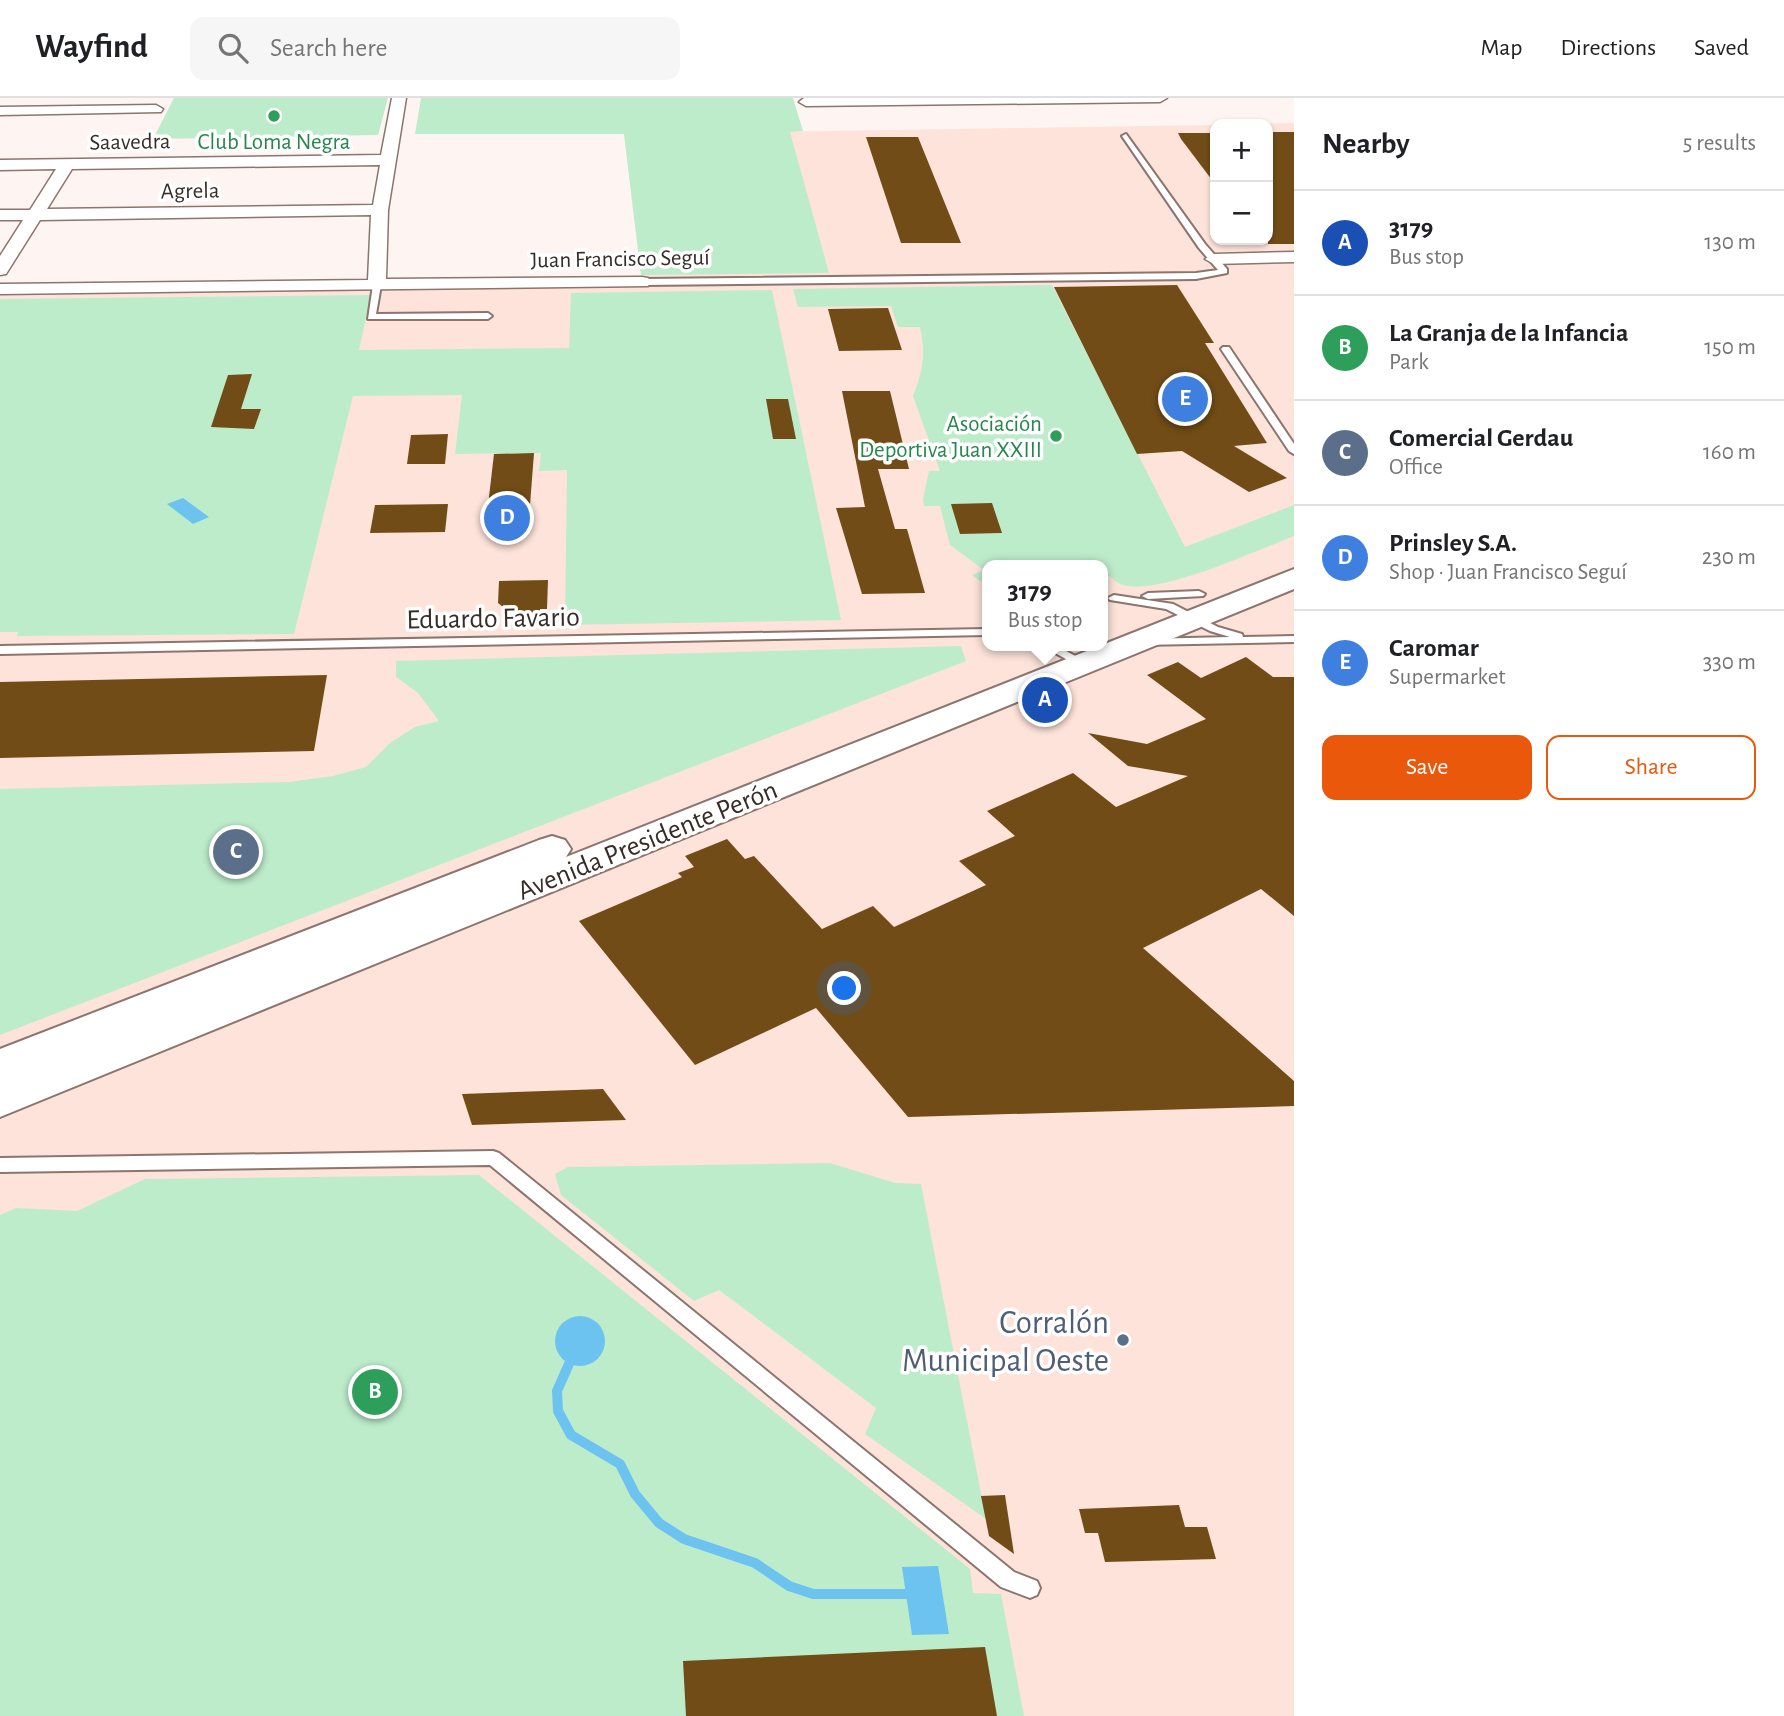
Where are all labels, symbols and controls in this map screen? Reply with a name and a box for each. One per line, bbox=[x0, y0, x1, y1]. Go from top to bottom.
search box bbox=[190, 17, 680, 80]
icon: search bbox=[214, 29, 252, 67]
text: Wayfind bbox=[35, 31, 148, 64]
text: Search here bbox=[270, 35, 387, 61]
text: Map bbox=[1480, 36, 1522, 60]
text: Directions bbox=[1560, 36, 1656, 60]
text: Saved bbox=[1694, 36, 1749, 60]
marker: Club Loma Negra bbox=[266, 108, 282, 124]
map controls bbox=[1210, 119, 1273, 245]
button: + bbox=[1210, 119, 1273, 182]
text: Nearby bbox=[1322, 129, 1410, 159]
street label: Saavedra bbox=[89, 130, 171, 155]
place label: Club Loma Negra bbox=[198, 131, 350, 154]
text: 5 results bbox=[1683, 132, 1756, 155]
street label: Agrela bbox=[160, 179, 220, 204]
button: − bbox=[1210, 182, 1273, 245]
text: 3179 bbox=[1389, 215, 1433, 241]
text: A bbox=[1338, 231, 1352, 254]
text: 130 m bbox=[1704, 231, 1756, 254]
street label: Juan Francisco Seguí bbox=[530, 246, 710, 273]
text: Bus stop bbox=[1389, 246, 1464, 269]
text: La Granja de la Infancia bbox=[1389, 320, 1628, 346]
text: B bbox=[1338, 336, 1352, 359]
text: 150 m bbox=[1704, 336, 1756, 359]
text: Park bbox=[1389, 351, 1429, 374]
pin: E bbox=[1162, 373, 1208, 425]
place label: Asociación Deportiva Juan XXIII bbox=[859, 413, 1042, 462]
text: Comercial Gerdau bbox=[1389, 425, 1573, 451]
marker: Asociación Deportiva Juan XXIII bbox=[1048, 428, 1064, 444]
text: C bbox=[1339, 441, 1351, 464]
text: 160 m bbox=[1703, 441, 1756, 464]
text: Office bbox=[1389, 456, 1443, 479]
pin: D bbox=[484, 492, 530, 544]
text: Prinsley S.A. bbox=[1389, 530, 1517, 556]
text: D bbox=[1337, 546, 1353, 569]
text: 230 m bbox=[1702, 546, 1756, 569]
popup bbox=[982, 560, 1108, 651]
text: Shop · Juan Francisco Seguí bbox=[1389, 561, 1627, 584]
text: 3179 bbox=[1008, 578, 1052, 604]
street label: Eduardo Favario bbox=[406, 603, 580, 635]
text: Bus stop bbox=[1008, 609, 1082, 632]
text: Caromar bbox=[1389, 635, 1479, 661]
text: E bbox=[1339, 651, 1351, 674]
text: 330 m bbox=[1703, 651, 1756, 674]
text: Supermarket bbox=[1389, 666, 1506, 689]
pin: A bbox=[1022, 674, 1068, 726]
button: Save bbox=[1322, 735, 1532, 800]
button: Share bbox=[1546, 735, 1756, 800]
street label: Avenida Presidente Perón bbox=[514, 776, 782, 906]
pin: C bbox=[213, 826, 259, 878]
your location bbox=[827, 971, 861, 1005]
place label: Corralón Municipal Oeste bbox=[902, 1307, 1109, 1378]
marker: Corralón Municipal Oeste bbox=[1115, 1332, 1131, 1348]
pin: B bbox=[352, 1366, 398, 1418]

